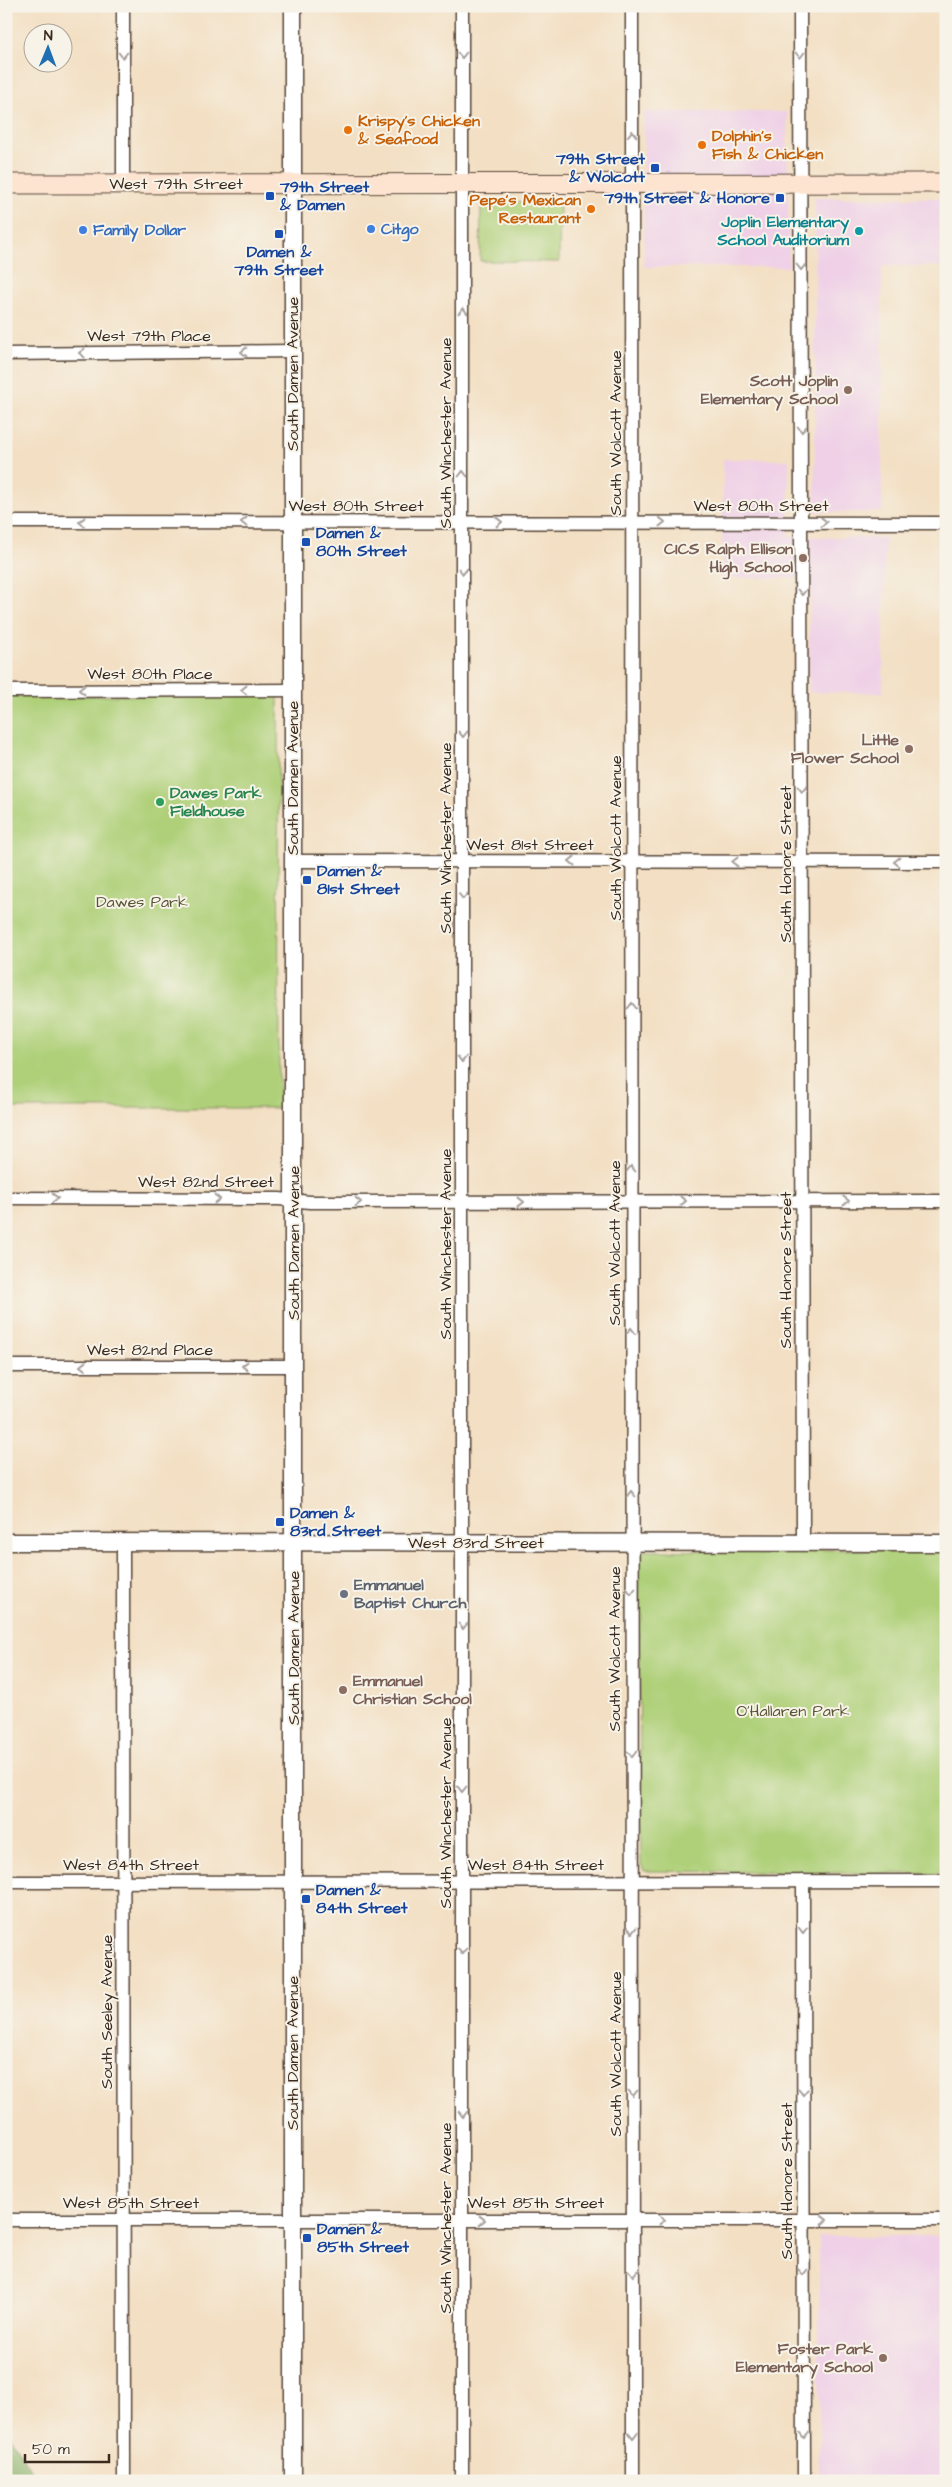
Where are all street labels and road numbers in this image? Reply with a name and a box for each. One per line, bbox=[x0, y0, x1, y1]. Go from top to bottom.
street label: West 79th Street bbox=[109, 173, 243, 195]
street label: South Damen Avenue bbox=[282, 297, 304, 451]
street label: West 79th Place bbox=[87, 325, 211, 347]
street label: South Winchester Avenue bbox=[435, 337, 457, 528]
street label: South Wolcott Avenue bbox=[605, 350, 627, 516]
street label: West 80th Street bbox=[288, 495, 424, 517]
street label: West 80th Street bbox=[693, 495, 829, 517]
street label: West 80th Place bbox=[87, 663, 213, 685]
street label: South Damen Avenue bbox=[282, 701, 304, 855]
street label: South Winchester Avenue bbox=[435, 742, 457, 933]
street label: South Wolcott Avenue bbox=[605, 755, 627, 921]
street label: South Honore Street bbox=[775, 785, 797, 943]
street label: West 81st Street bbox=[466, 834, 594, 856]
street label: South Winchester Avenue bbox=[435, 1148, 457, 1339]
street label: South Wolcott Avenue bbox=[604, 1160, 626, 1326]
street label: South Damen Avenue bbox=[283, 1166, 305, 1320]
street label: West 82nd Street bbox=[138, 1171, 275, 1193]
street label: South Honore Street bbox=[775, 1191, 797, 1349]
street label: West 82nd Place bbox=[87, 1339, 214, 1361]
street label: West 83rd Street bbox=[408, 1532, 544, 1554]
street label: South Wolcott Avenue bbox=[604, 1566, 626, 1732]
street label: South Damen Avenue bbox=[283, 1571, 305, 1725]
street label: South Winchester Avenue bbox=[435, 1717, 457, 1908]
street label: West 84th Street bbox=[63, 1854, 200, 1876]
street label: West 84th Street bbox=[468, 1854, 605, 1876]
street label: South Seeley Avenue bbox=[96, 1935, 119, 2089]
street label: South Wolcott Avenue bbox=[605, 1971, 627, 2137]
street label: South Damen Avenue bbox=[282, 1976, 304, 2130]
street label: South Honore Street bbox=[776, 2102, 798, 2260]
street label: South Winchester Avenue bbox=[435, 2122, 457, 2313]
street label: West 85th Street bbox=[63, 2192, 200, 2214]
street label: West 85th Street bbox=[468, 2192, 605, 2214]

